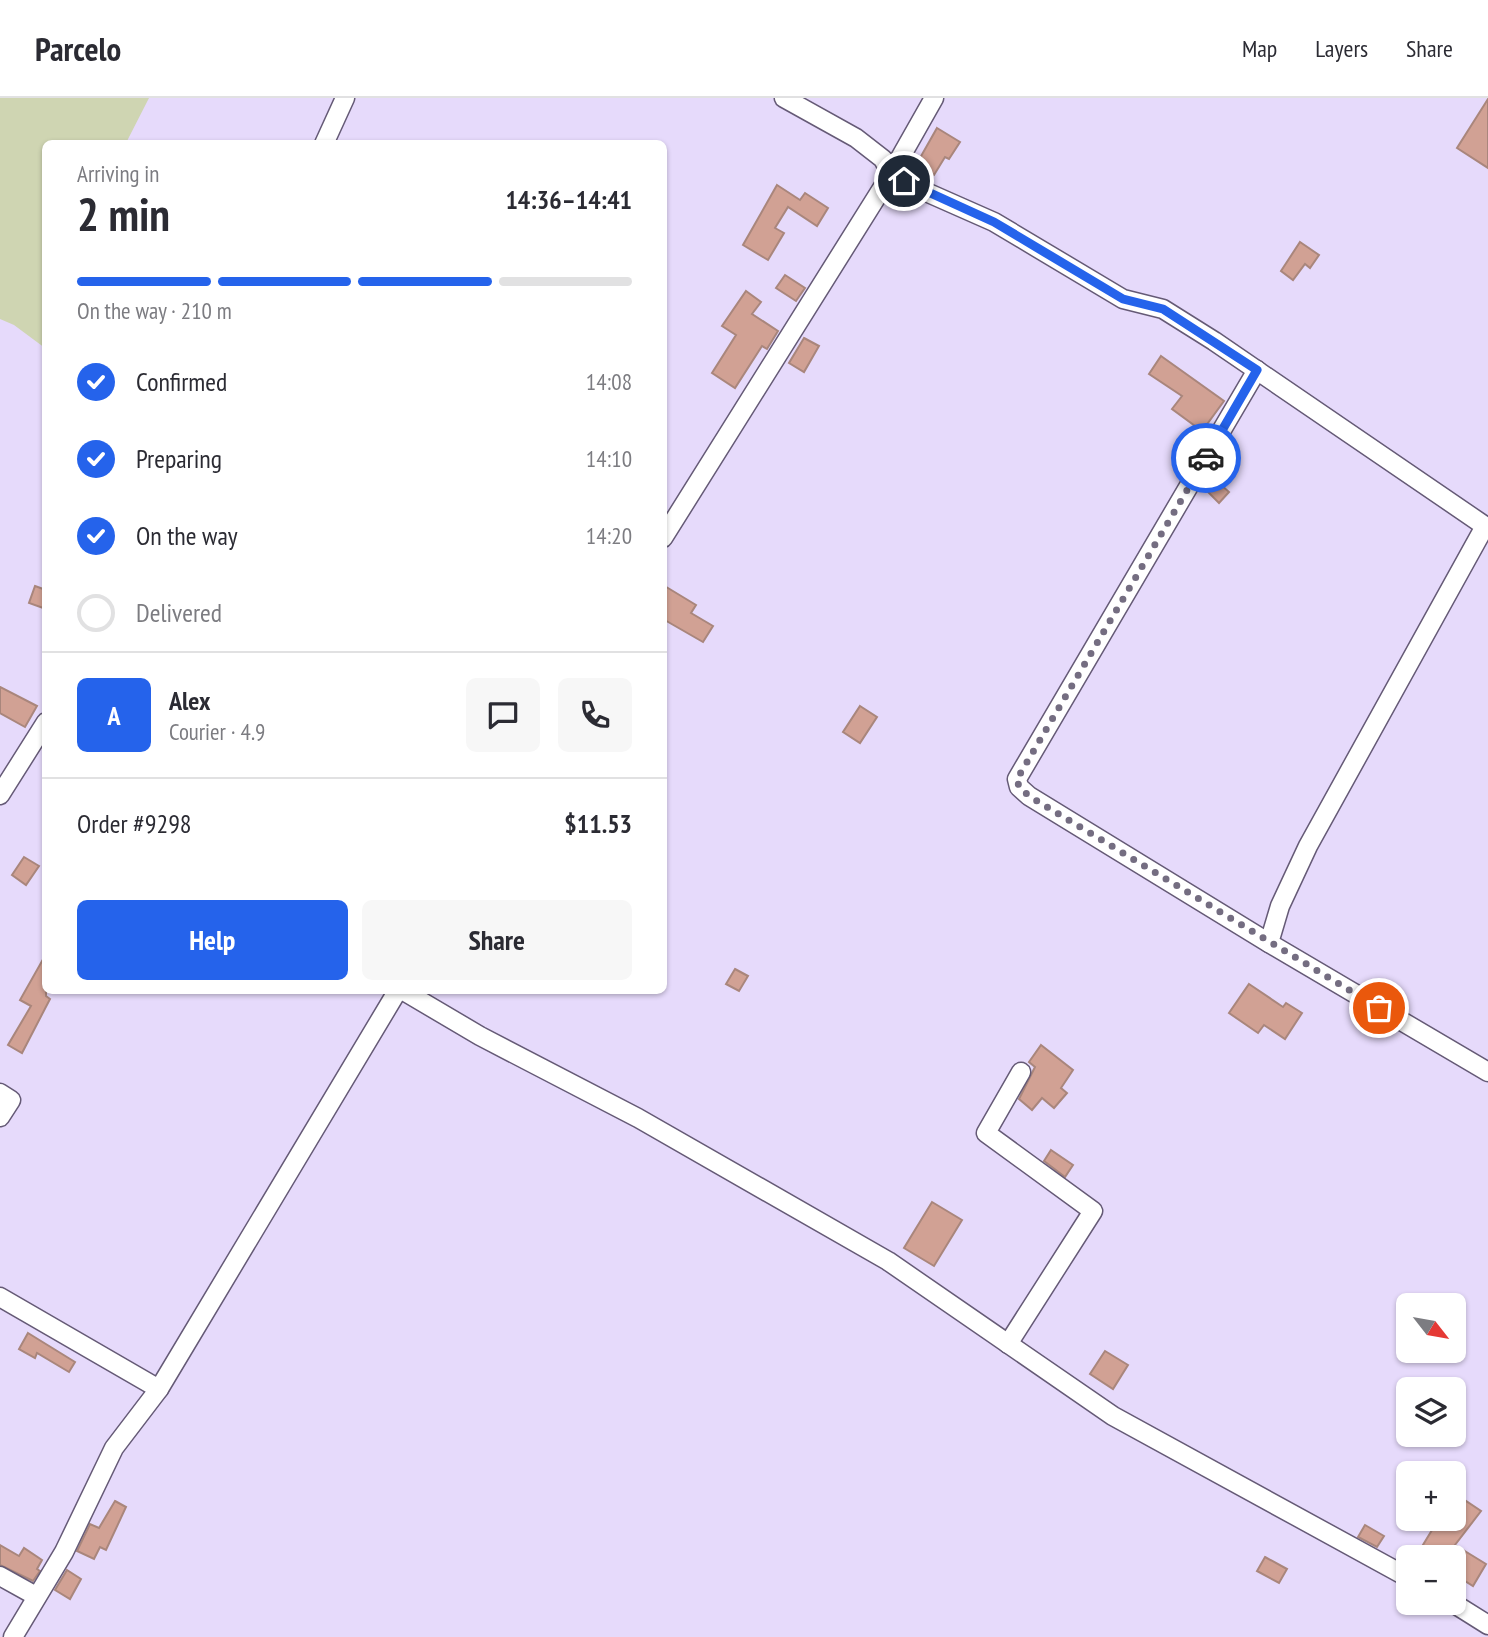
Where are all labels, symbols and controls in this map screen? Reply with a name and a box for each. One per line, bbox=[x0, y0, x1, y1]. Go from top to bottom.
text: Parcelo bbox=[35, 27, 121, 70]
text: Map bbox=[1242, 33, 1277, 64]
text: Layers bbox=[1315, 33, 1368, 64]
text: Share bbox=[1406, 33, 1453, 64]
pin bbox=[874, 151, 934, 211]
text: Arriving in bbox=[77, 159, 159, 188]
icon: home bbox=[885, 162, 923, 200]
text: 14:36–14:41 bbox=[505, 183, 632, 216]
text: 2 min bbox=[77, 184, 170, 244]
text: On the way · 210 m bbox=[77, 296, 232, 325]
icon: check bbox=[77, 363, 115, 401]
text: Confirmed bbox=[136, 365, 227, 398]
text: 14:08 bbox=[586, 367, 632, 396]
courier bbox=[1171, 423, 1241, 493]
icon: car bbox=[1187, 439, 1225, 477]
icon: check bbox=[77, 440, 115, 478]
text: Preparing bbox=[136, 442, 222, 475]
text: 14:10 bbox=[586, 444, 632, 473]
icon: check bbox=[77, 517, 115, 555]
text: On the way bbox=[136, 519, 238, 552]
text: 14:20 bbox=[586, 521, 632, 550]
text: Delivered bbox=[136, 596, 222, 629]
button: chat bbox=[466, 678, 540, 752]
button: phone bbox=[558, 678, 632, 752]
text: Alex bbox=[169, 684, 210, 717]
text: A bbox=[107, 699, 121, 732]
text: Courier · 4.9 bbox=[169, 717, 265, 746]
text: Order #9298 bbox=[77, 807, 192, 840]
text: $11.53 bbox=[564, 807, 632, 840]
button: Help bbox=[77, 900, 348, 980]
button: Share bbox=[362, 900, 632, 980]
pin bbox=[1349, 978, 1409, 1038]
icon: bag bbox=[1360, 989, 1398, 1027]
north arrow bbox=[1396, 1293, 1466, 1363]
map controls bbox=[1396, 1293, 1466, 1615]
button: layers bbox=[1396, 1377, 1466, 1447]
button: + bbox=[1396, 1461, 1466, 1531]
button: − bbox=[1396, 1545, 1466, 1615]

